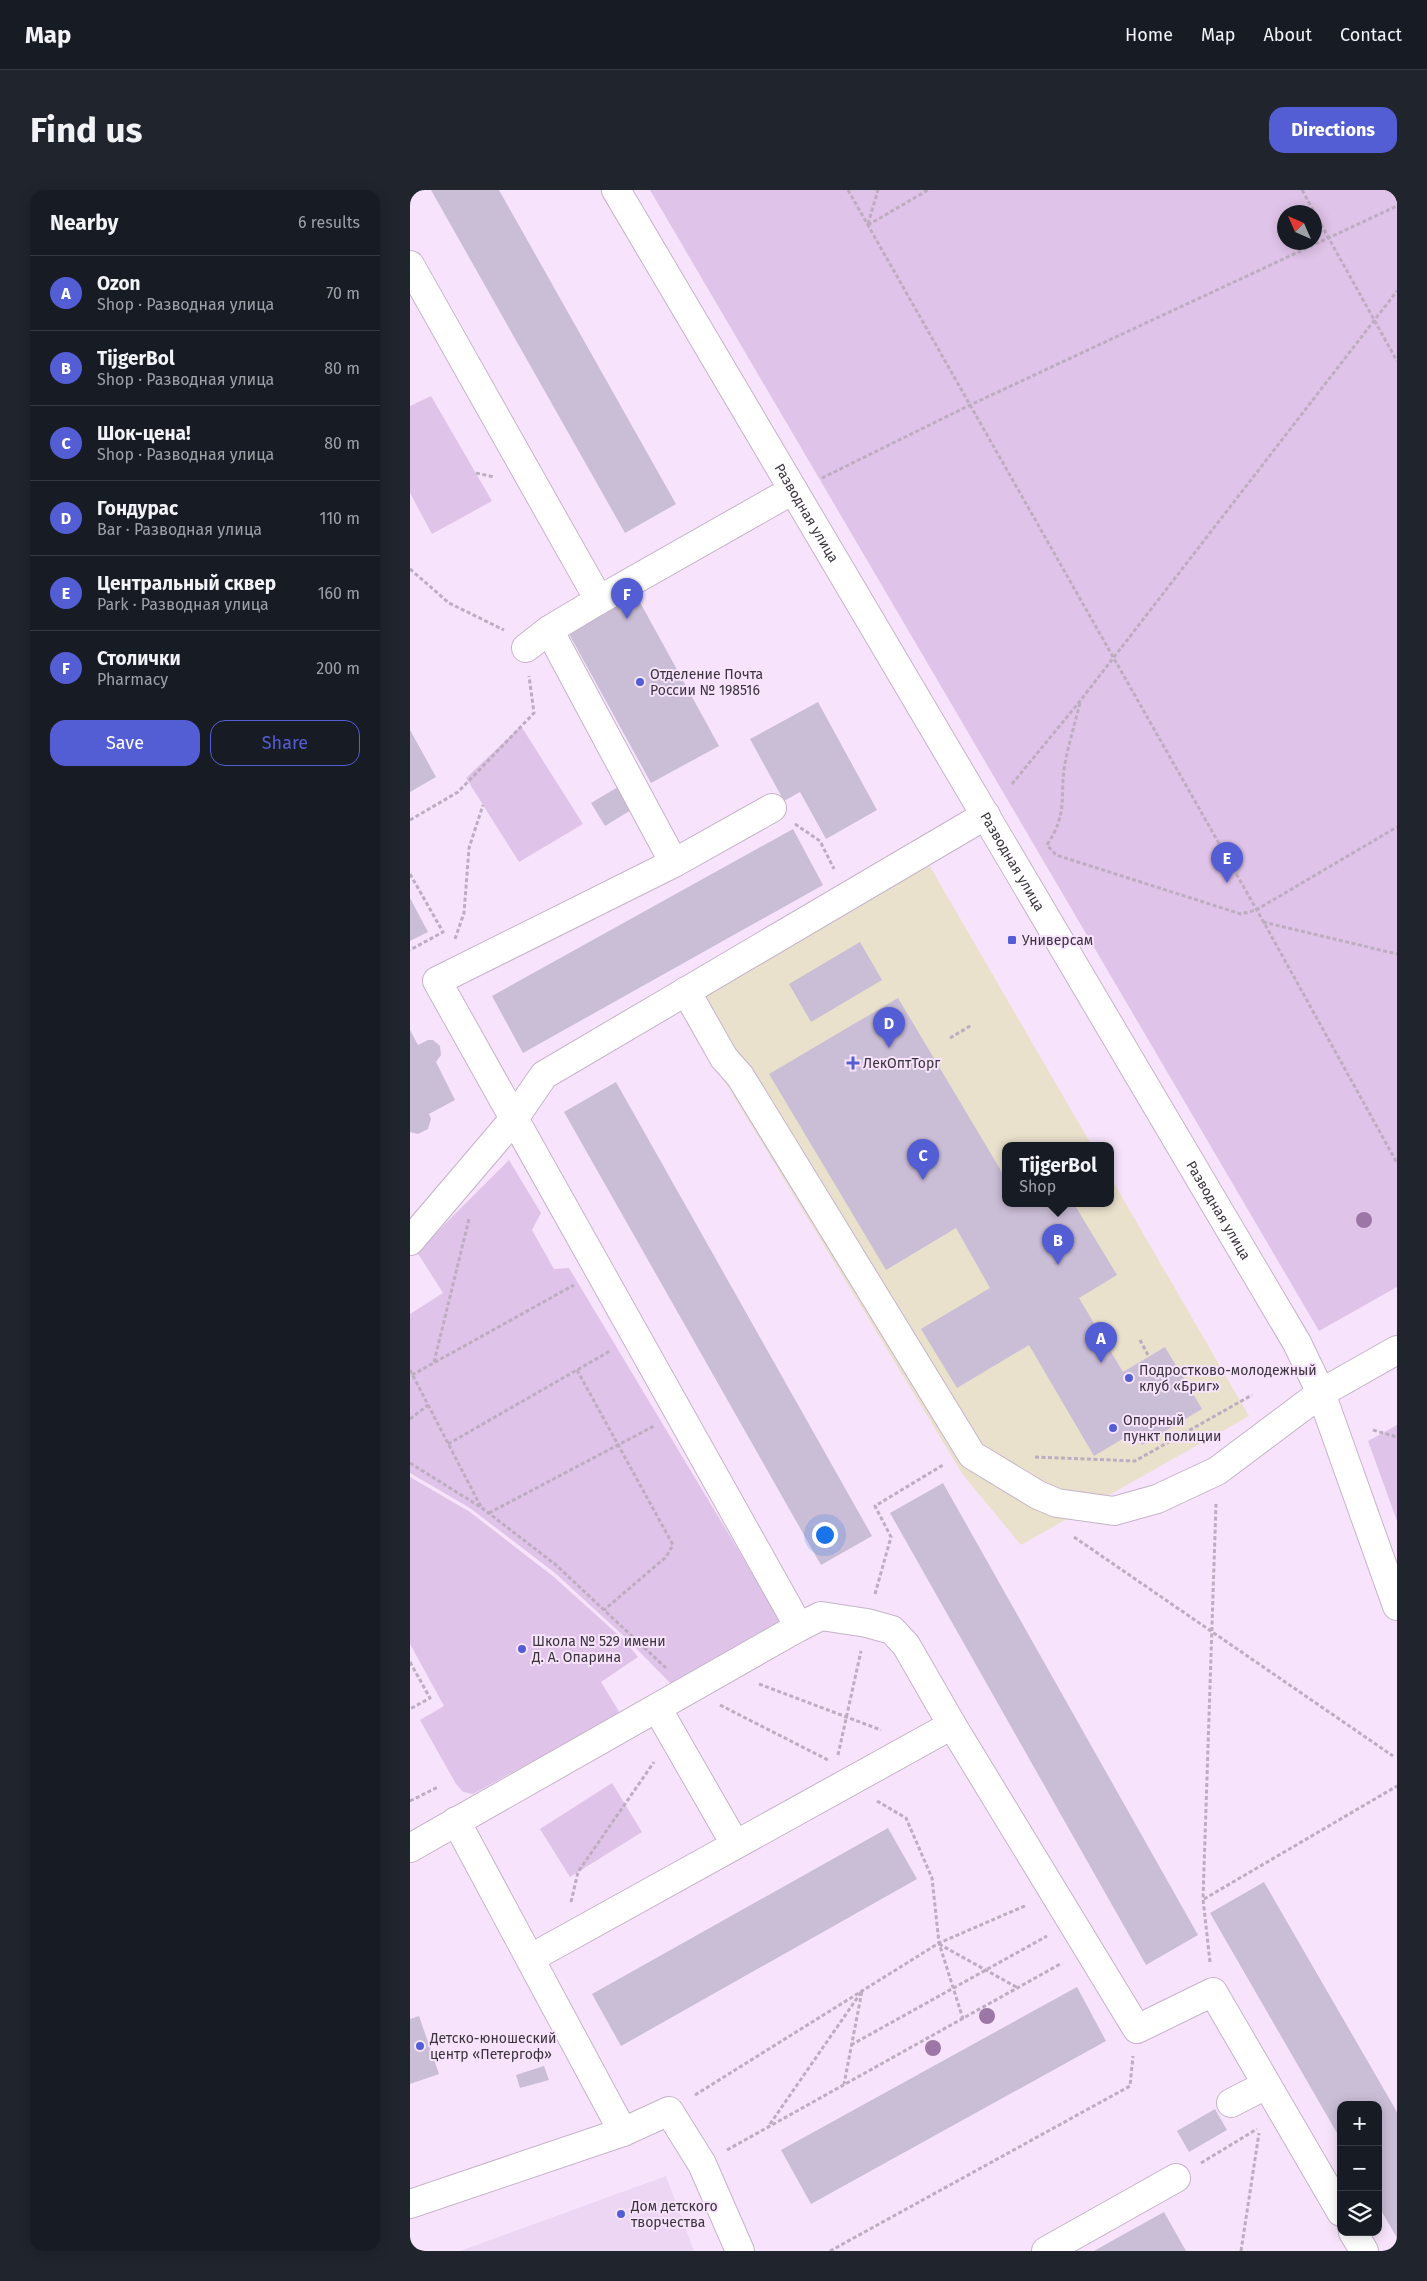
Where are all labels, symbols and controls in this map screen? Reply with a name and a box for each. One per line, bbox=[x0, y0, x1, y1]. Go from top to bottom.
text: Map bbox=[25, 21, 71, 49]
text: Home bbox=[1125, 24, 1173, 46]
text: Map bbox=[1201, 24, 1235, 46]
text: About bbox=[1263, 24, 1312, 46]
text: Contact bbox=[1340, 24, 1402, 46]
button: Directions bbox=[1269, 107, 1397, 153]
text: Find us bbox=[30, 109, 142, 151]
north arrow bbox=[1277, 205, 1322, 250]
text: Nearby bbox=[50, 210, 118, 236]
text: 6 results bbox=[298, 213, 360, 232]
text: Ozon bbox=[97, 272, 141, 295]
text: A bbox=[61, 284, 71, 303]
text: 70 m bbox=[326, 284, 360, 303]
text: Shop · Разводная улица bbox=[97, 295, 274, 314]
text: TijgerBol bbox=[97, 347, 175, 370]
text: B bbox=[61, 359, 71, 378]
text: 80 m bbox=[324, 359, 360, 378]
text: Shop · Разводная улица bbox=[97, 370, 274, 389]
text: Шок-цена! bbox=[97, 422, 191, 445]
text: C bbox=[61, 434, 71, 453]
text: 80 m bbox=[324, 434, 360, 453]
text: Shop · Разводная улица bbox=[97, 445, 274, 464]
street label: Разводная улица bbox=[770, 461, 842, 566]
text: Гондурас bbox=[97, 497, 178, 520]
text: D bbox=[61, 509, 71, 528]
text: 110 m bbox=[319, 509, 360, 528]
text: Bar · Разводная улица bbox=[97, 520, 262, 539]
text: Центральный сквер bbox=[97, 572, 276, 595]
pin: F bbox=[611, 578, 643, 619]
text: E bbox=[62, 584, 70, 603]
text: 160 m bbox=[318, 584, 360, 603]
text: Park · Разводная улица bbox=[97, 595, 269, 614]
text: Столички bbox=[97, 647, 181, 670]
text: F bbox=[62, 659, 70, 678]
text: 200 m bbox=[316, 659, 360, 678]
place label: Отделение Почта России № 198516 bbox=[650, 666, 763, 699]
text: Pharmacy bbox=[97, 670, 168, 689]
marker: Отделение Почта России № 198516 bbox=[634, 676, 646, 688]
button: Save bbox=[50, 720, 200, 766]
button: Share bbox=[210, 720, 360, 766]
street label: Разводная улица bbox=[976, 809, 1048, 914]
pin: E bbox=[1211, 842, 1243, 883]
place label: Универсам bbox=[1022, 932, 1093, 949]
marker: Универсам bbox=[1006, 934, 1018, 946]
pin: D bbox=[873, 1007, 905, 1048]
place label: ЛекОптТорг bbox=[863, 1055, 940, 1072]
marker: ЛекОптТорг bbox=[847, 1057, 859, 1069]
pin: C bbox=[907, 1139, 939, 1180]
popup bbox=[1002, 1142, 1114, 1207]
text: TijgerBol bbox=[1019, 1154, 1097, 1177]
street label: Разводная улица bbox=[1182, 1158, 1254, 1263]
text: Shop bbox=[1019, 1177, 1056, 1196]
pin: B bbox=[1042, 1224, 1074, 1265]
pin: A bbox=[1085, 1322, 1117, 1363]
place label: Подростково-молодежный клуб «Бриг» bbox=[1139, 1362, 1317, 1395]
marker: Подростково-молодежный клуб «Бриг» bbox=[1123, 1372, 1135, 1384]
place label: Опорный пункт полиции bbox=[1123, 1412, 1222, 1445]
marker: Опорный пункт полиции bbox=[1107, 1422, 1119, 1434]
your location bbox=[812, 1522, 838, 1548]
place label: Школа № 529 имени Д. А. Опарина bbox=[531, 1633, 666, 1666]
marker: Школа № 529 имени Д. А. Опарина bbox=[516, 1643, 528, 1655]
place label: Детско-юношеский центр «Петергоф» bbox=[429, 2030, 556, 2063]
marker: Детско-юношеский центр «Петергоф» bbox=[414, 2040, 426, 2052]
map controls bbox=[1337, 2101, 1382, 2236]
button: + bbox=[1337, 2101, 1382, 2146]
button: − bbox=[1337, 2146, 1382, 2191]
button: layers bbox=[1337, 2191, 1382, 2236]
place label: Дом детского творчества bbox=[630, 2198, 718, 2231]
marker: Дом детского творчества bbox=[615, 2208, 627, 2220]

